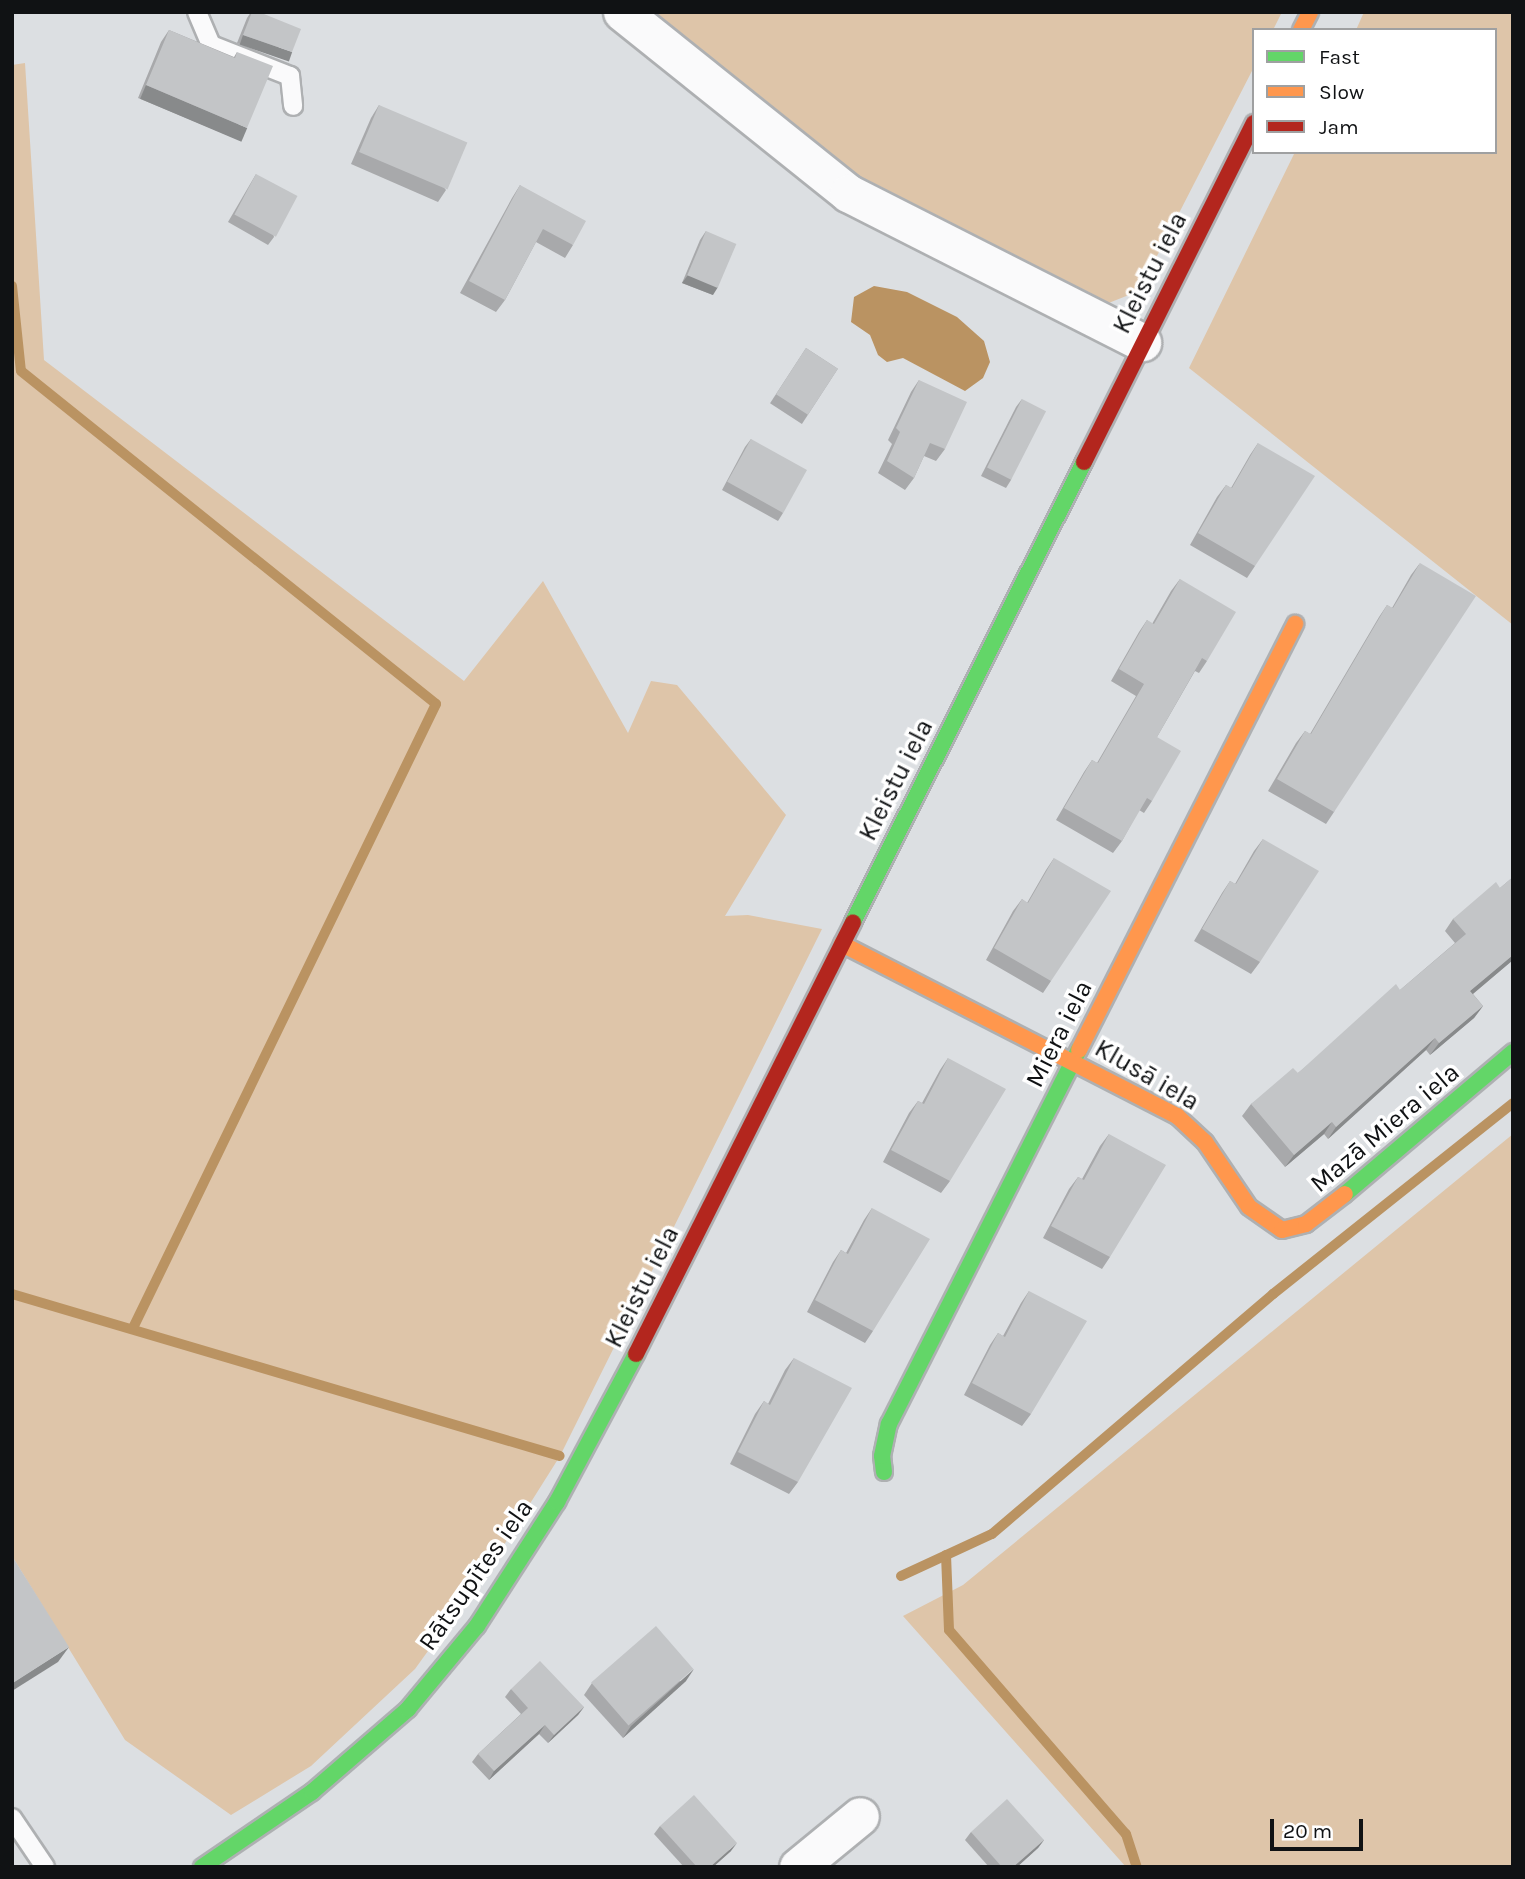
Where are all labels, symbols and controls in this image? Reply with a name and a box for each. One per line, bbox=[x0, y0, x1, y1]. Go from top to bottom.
legend bbox=[1252, 28, 1497, 154]
text: Fast bbox=[1319, 45, 1360, 69]
text: Slow bbox=[1319, 80, 1364, 104]
text: Jam bbox=[1319, 115, 1359, 139]
street label: Kleistu iela bbox=[1106, 207, 1194, 339]
street label: Kleistu iela bbox=[852, 714, 940, 846]
street label: Miera iela bbox=[1019, 975, 1099, 1093]
street label: Klusā iela bbox=[1089, 1033, 1205, 1117]
street label: Mazā Miera iela bbox=[1304, 1057, 1466, 1199]
street label: Kleistu iela bbox=[598, 1221, 686, 1353]
street label: Rātsupītes iela bbox=[412, 1493, 540, 1657]
scale bar bbox=[1273, 1806, 1366, 1850]
text: 20 m bbox=[1283, 1819, 1332, 1843]

